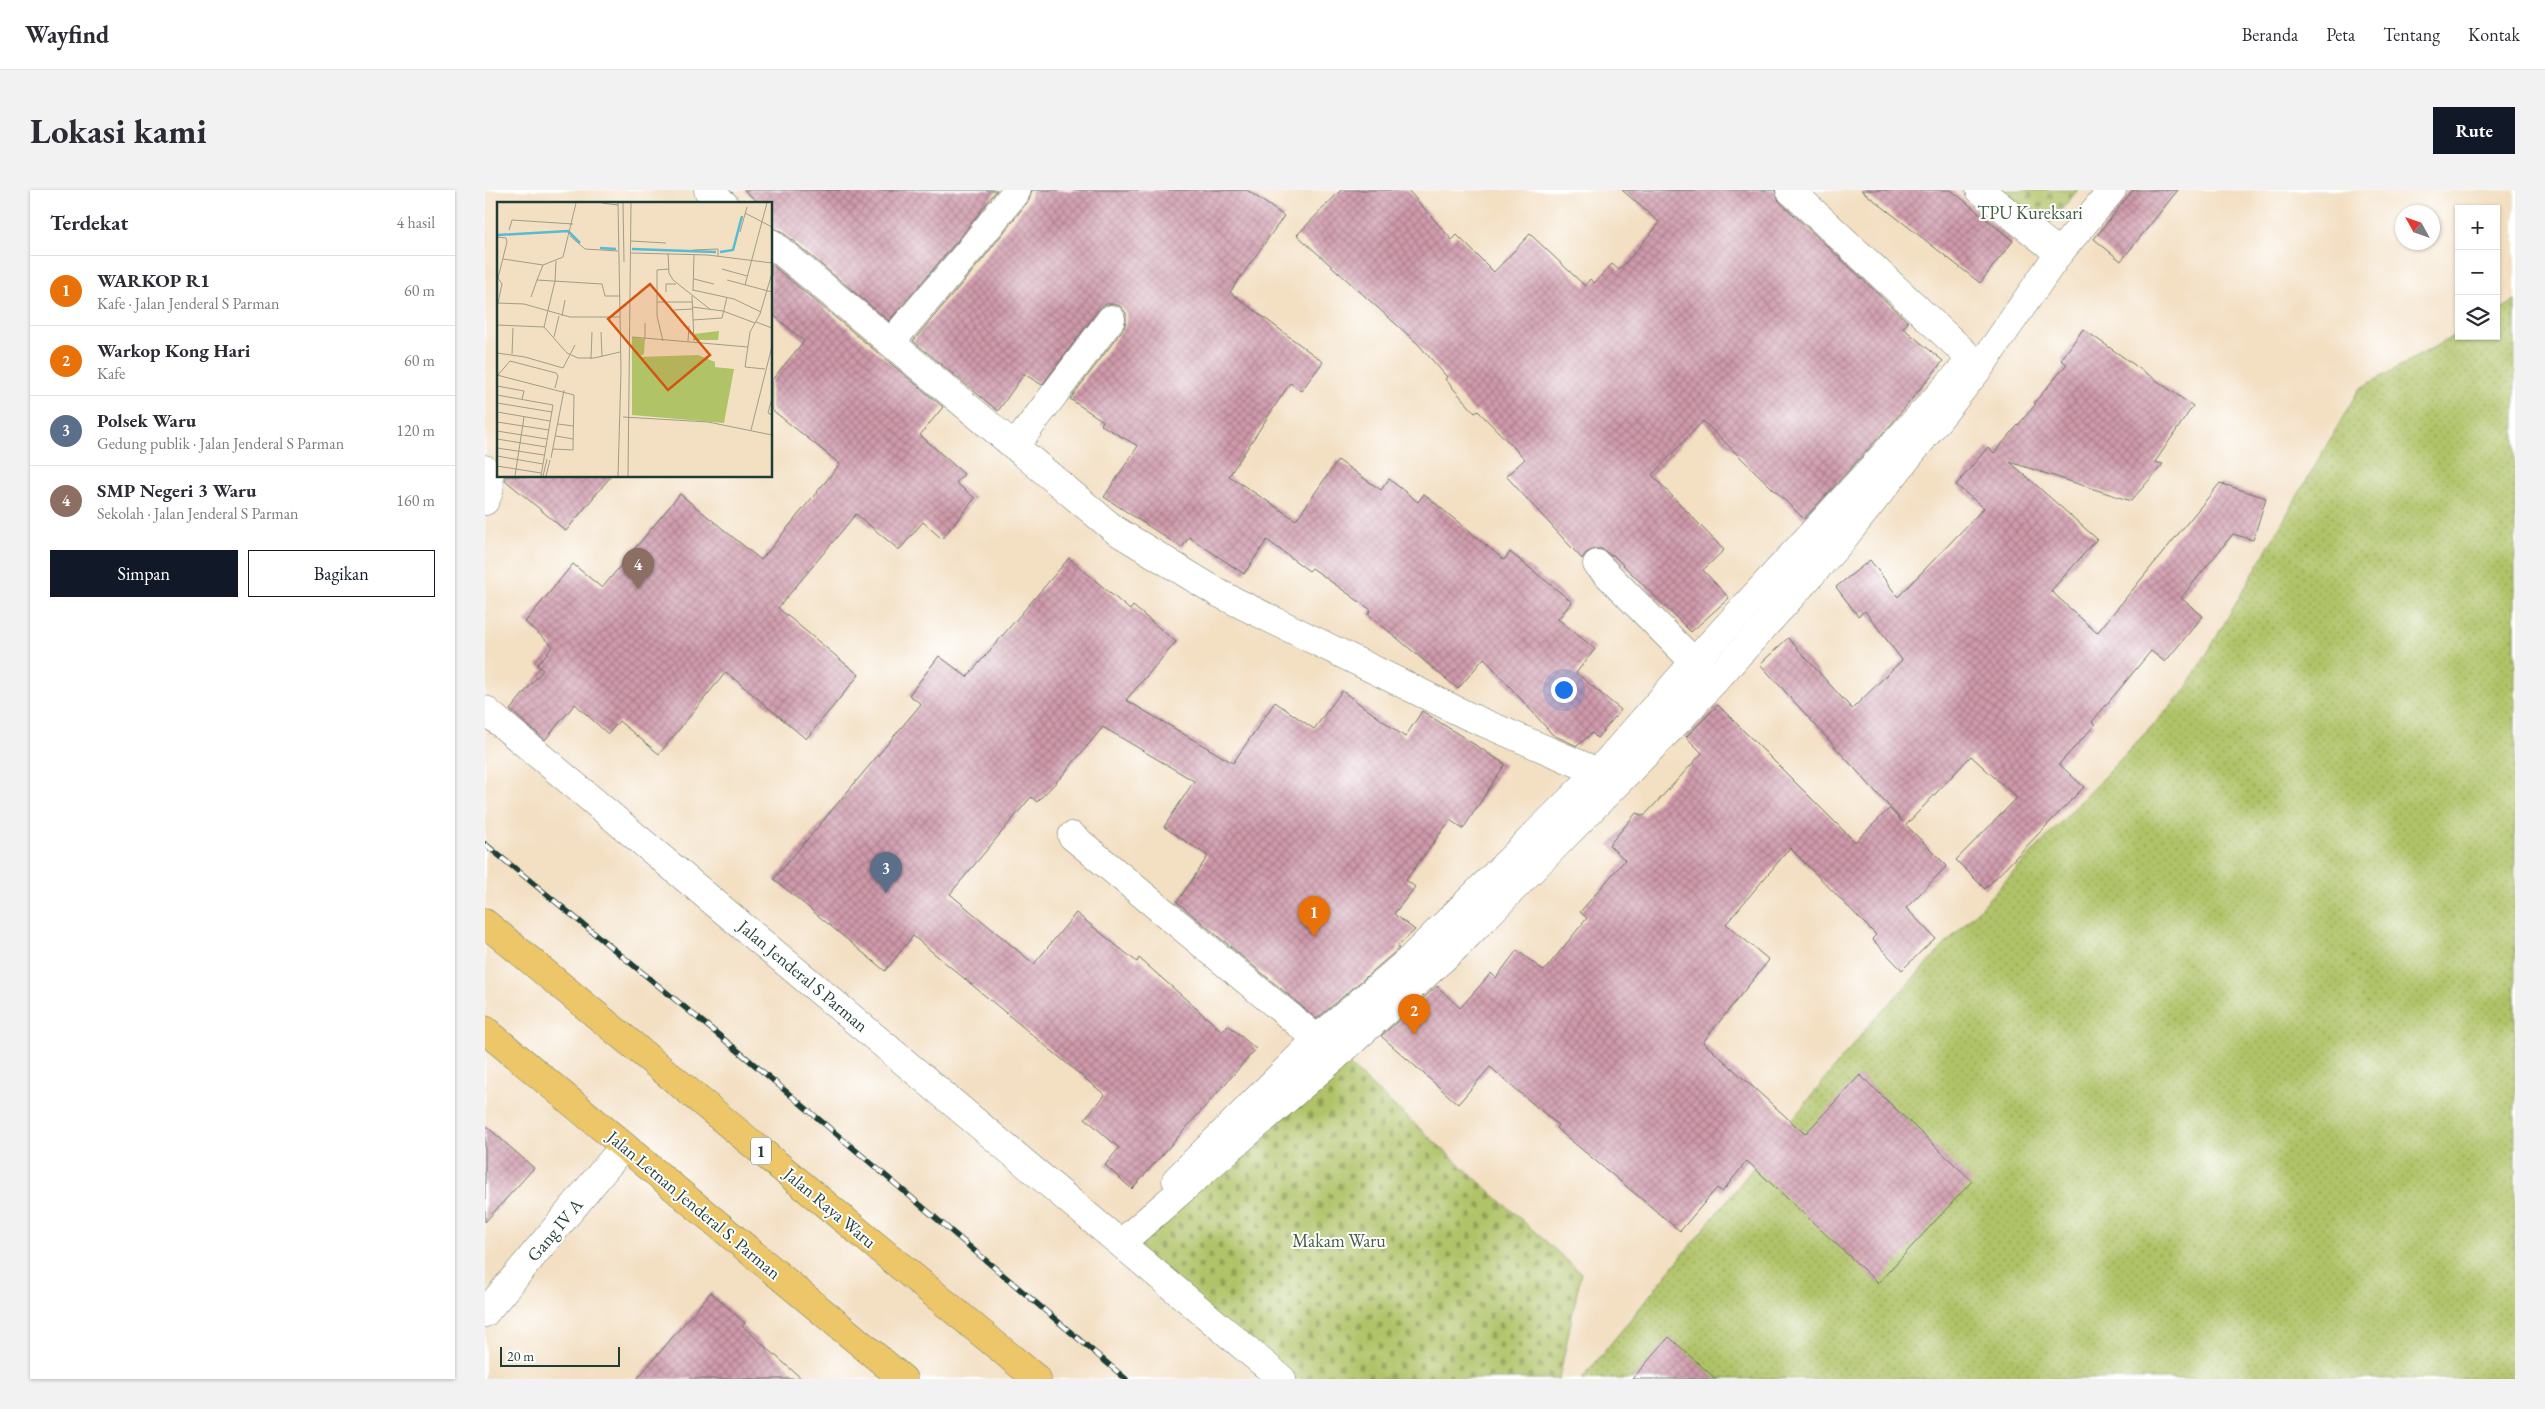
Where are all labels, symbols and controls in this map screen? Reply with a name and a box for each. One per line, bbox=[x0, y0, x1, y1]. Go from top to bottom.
text: Wayfind bbox=[25, 19, 109, 50]
text: Beranda bbox=[2242, 23, 2298, 46]
text: Peta bbox=[2326, 23, 2355, 46]
text: Tentang bbox=[2383, 23, 2440, 46]
text: Kontak bbox=[2468, 23, 2520, 46]
button: Rute bbox=[2433, 107, 2515, 154]
text: Lokasi kami bbox=[30, 108, 207, 153]
park label: TPU Kureksari bbox=[1977, 201, 2083, 224]
inset map bbox=[497, 202, 773, 478]
north arrow bbox=[2395, 205, 2440, 250]
map controls bbox=[2455, 205, 2500, 340]
button: + bbox=[2455, 205, 2500, 250]
text: Terdekat bbox=[50, 209, 128, 236]
text: 4 hasil bbox=[397, 212, 435, 233]
button: − bbox=[2455, 250, 2500, 295]
text: WARKOP R1 bbox=[97, 268, 210, 293]
text: 1 bbox=[62, 280, 70, 301]
text: 60 m bbox=[404, 280, 435, 301]
text: Kafe · Jalan Jenderal S Parman bbox=[97, 293, 279, 314]
button: layers bbox=[2455, 295, 2500, 340]
text: Warkop Kong Hari bbox=[97, 338, 250, 363]
text: 2 bbox=[62, 350, 70, 371]
text: 60 m bbox=[404, 350, 435, 371]
text: Kafe bbox=[97, 363, 125, 384]
text: Polsek Waru bbox=[97, 408, 196, 433]
text: 3 bbox=[62, 420, 70, 441]
text: 120 m bbox=[396, 420, 435, 441]
text: Gedung publik · Jalan Jenderal S Parman bbox=[97, 433, 344, 454]
text: SMP Negeri 3 Waru bbox=[97, 478, 256, 503]
text: 4 bbox=[62, 490, 70, 511]
text: 160 m bbox=[396, 490, 435, 511]
text: Sekolah · Jalan Jenderal S Parman bbox=[97, 503, 299, 524]
pin: 4 bbox=[622, 548, 654, 589]
button: Simpan bbox=[50, 550, 238, 597]
button: Bagikan bbox=[248, 550, 435, 597]
your location bbox=[1551, 677, 1577, 703]
pin: 3 bbox=[870, 852, 902, 893]
pin: 1 bbox=[1298, 896, 1330, 937]
street label: Jalan Jenderal S Parman bbox=[732, 913, 873, 1037]
pin: 2 bbox=[1398, 994, 1430, 1035]
street label: Jalan Letnan Jenderal S. Parman bbox=[601, 1124, 786, 1284]
road number: 1 bbox=[751, 1138, 771, 1164]
street label: Jalan Raya Waru bbox=[778, 1161, 882, 1253]
street label: Gang IV A bbox=[522, 1193, 588, 1266]
park label: Makam Waru bbox=[1292, 1229, 1386, 1252]
scale bar bbox=[500, 1344, 620, 1367]
text: 20 m bbox=[507, 1347, 534, 1365]

